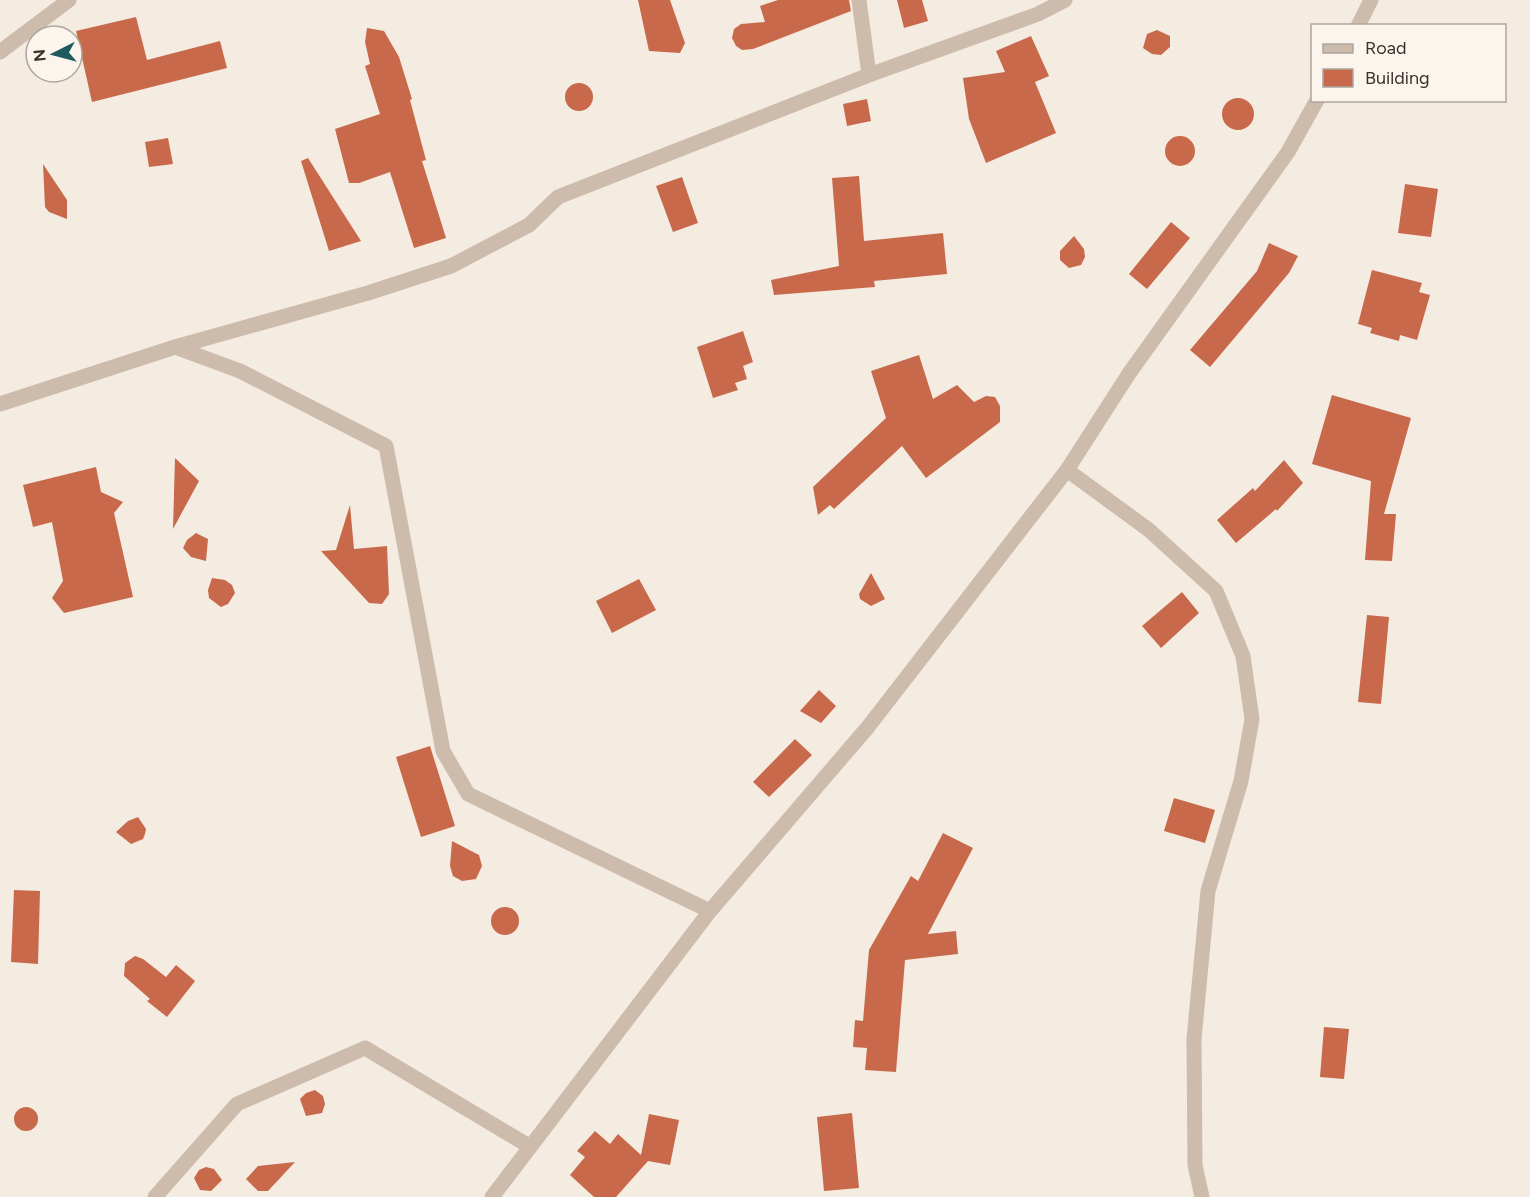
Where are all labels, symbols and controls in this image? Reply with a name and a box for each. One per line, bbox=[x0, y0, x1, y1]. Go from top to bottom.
north arrow bbox=[24, 24, 84, 84]
legend bbox=[1311, 24, 1506, 102]
text: Road bbox=[1365, 37, 1406, 59]
text: N bbox=[29, 48, 50, 63]
text: Building bbox=[1365, 67, 1430, 89]

